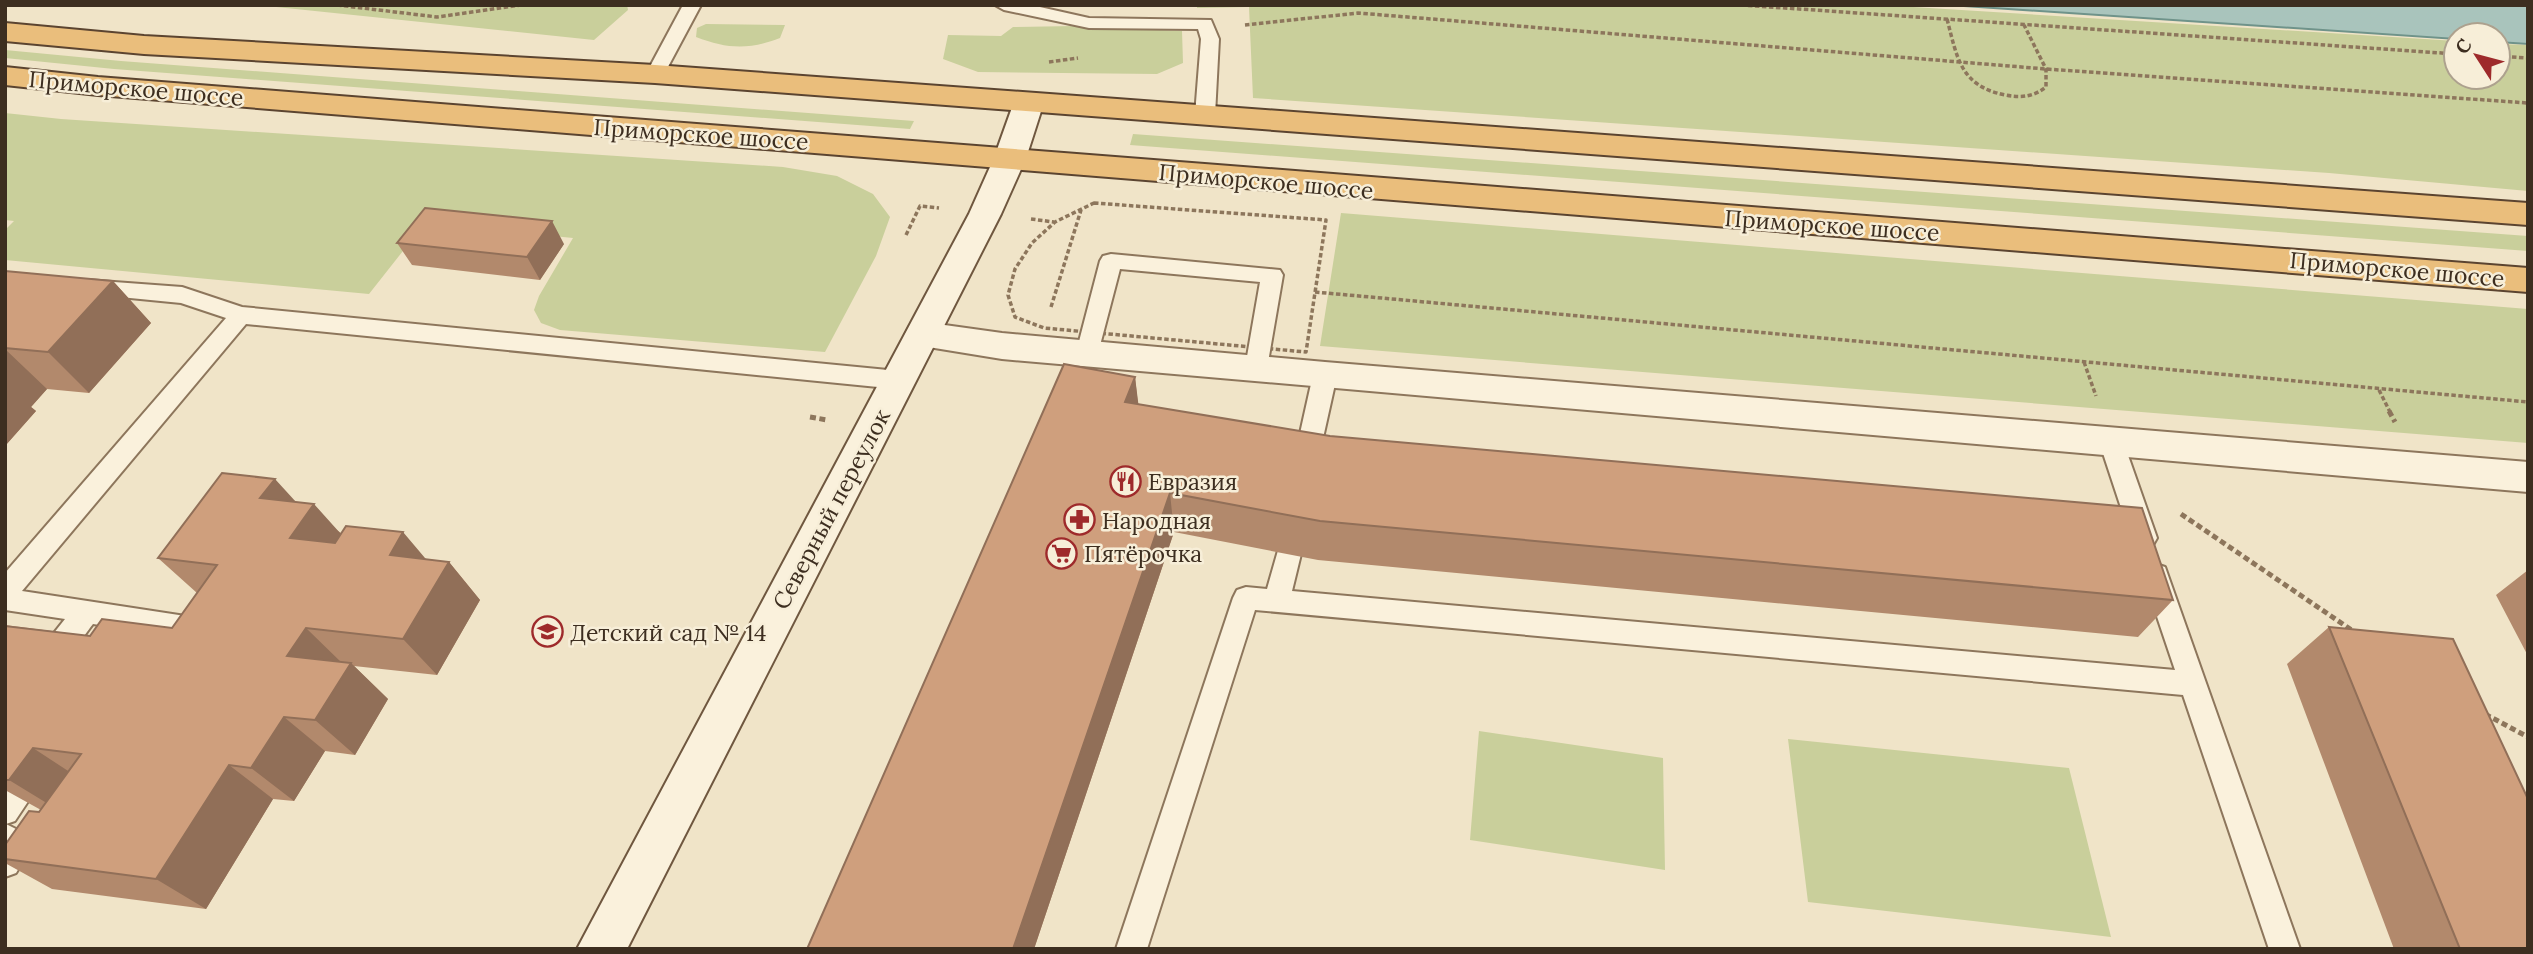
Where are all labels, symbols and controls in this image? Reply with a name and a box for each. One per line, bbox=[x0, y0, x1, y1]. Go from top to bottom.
north arrow bbox=[2442, 21, 2512, 91]
text: С bbox=[2450, 34, 2477, 58]
street label: Приморское шоссе bbox=[27, 64, 245, 112]
street label: Приморское шоссе bbox=[593, 112, 809, 156]
street label: Приморское шоссе bbox=[1157, 157, 1375, 205]
street label: Приморское шоссе bbox=[1724, 203, 1940, 247]
street label: Приморское шоссе bbox=[2288, 245, 2506, 293]
street label: Северный переулок bbox=[766, 403, 896, 614]
restaurant icon: Евразия bbox=[1108, 464, 1142, 498]
place label: Евразия bbox=[1148, 467, 1237, 496]
pharmacy icon: Народная bbox=[1062, 503, 1096, 537]
place label: Народная bbox=[1102, 506, 1211, 535]
supermarket icon: Пятёрочка bbox=[1044, 536, 1078, 570]
place label: Пятёрочка bbox=[1084, 539, 1202, 568]
school or university icon: Детский сад № 14 bbox=[530, 615, 564, 649]
place label: Детский сад № 14 bbox=[570, 618, 766, 647]

